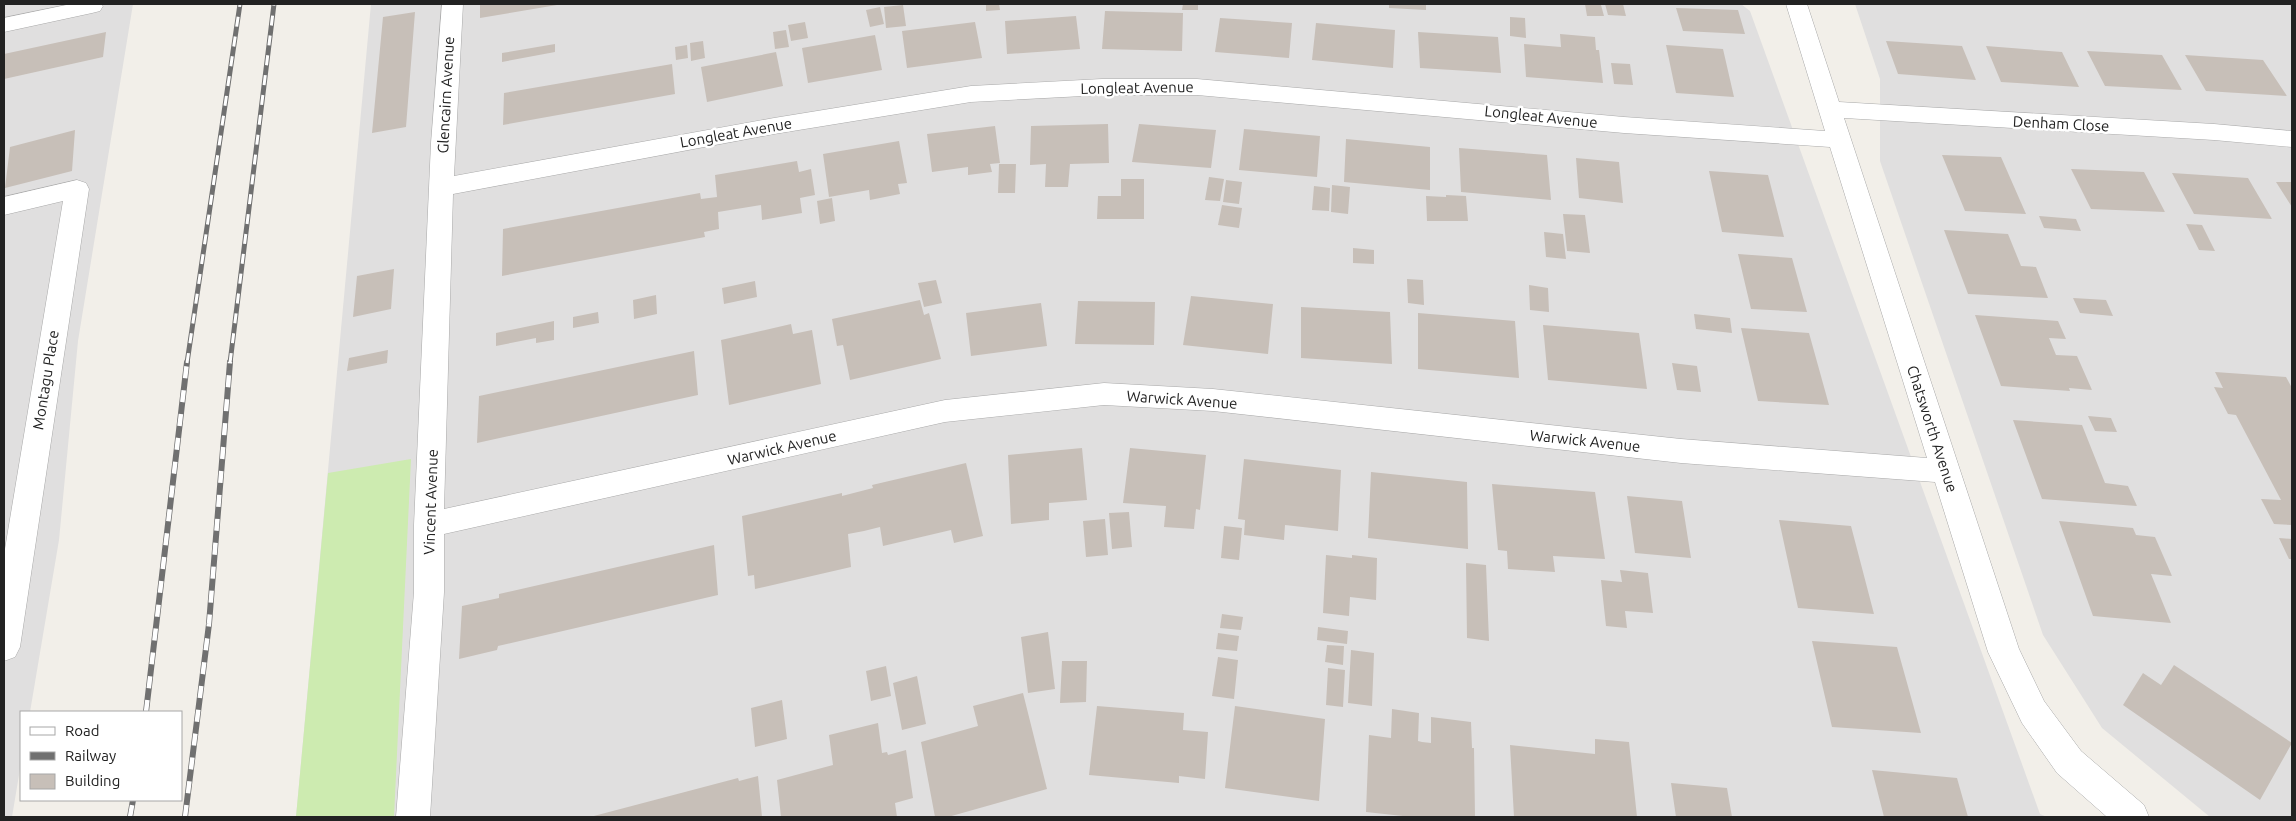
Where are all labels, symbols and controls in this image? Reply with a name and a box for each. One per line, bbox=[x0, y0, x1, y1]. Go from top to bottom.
street label: Glencairn Avenue bbox=[434, 36, 457, 154]
street label: Longleat Avenue bbox=[1080, 78, 1194, 97]
street label: Longleat Avenue bbox=[1484, 102, 1598, 131]
street label: Denham Close bbox=[2012, 112, 2110, 135]
street label: Longleat Avenue bbox=[679, 114, 793, 151]
street label: Montagu Place bbox=[29, 329, 62, 431]
street label: Chatsworth Avenue bbox=[1904, 363, 1961, 494]
street label: Warwick Avenue bbox=[1126, 387, 1238, 412]
street label: Warwick Avenue bbox=[1529, 426, 1641, 455]
street label: Warwick Avenue bbox=[726, 427, 838, 468]
street label: Vincent Avenue bbox=[420, 449, 441, 555]
legend bbox=[20, 711, 182, 801]
text: Road bbox=[65, 722, 100, 739]
text: Railway bbox=[65, 747, 116, 764]
text: Building bbox=[65, 772, 120, 789]

